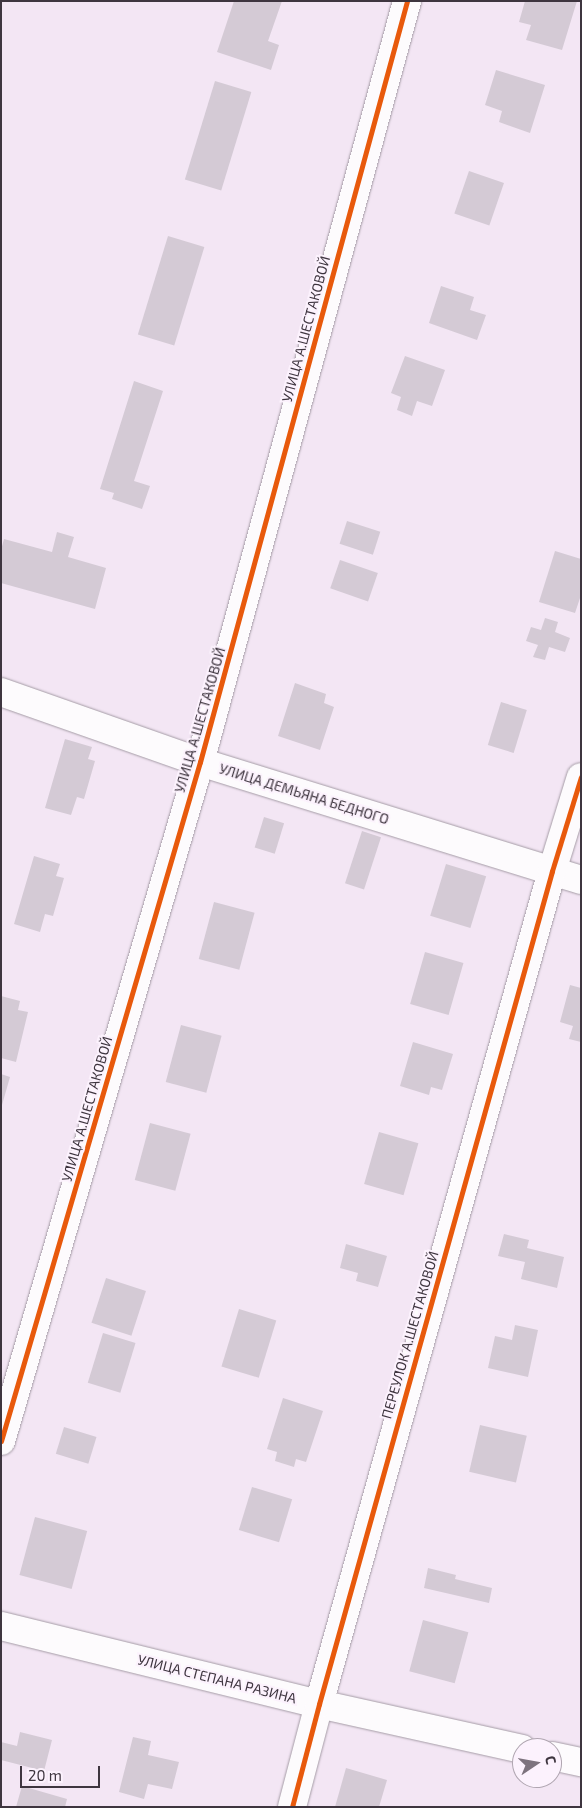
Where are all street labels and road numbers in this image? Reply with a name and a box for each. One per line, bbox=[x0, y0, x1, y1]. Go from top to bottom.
street label: УЛИЦА А.ШЕСТАКОВОЙ bbox=[278, 254, 334, 404]
street label: УЛИЦА А.ШЕСТАКОВОЙ bbox=[171, 645, 229, 795]
street label: УЛИЦА ДЕМЬЯНА БЕДНОГО bbox=[217, 760, 391, 828]
street label: УЛИЦА А.ШЕСТАКОВОЙ bbox=[58, 1034, 116, 1184]
street label: ПЕРЕУЛОК А.ШЕСТАКОВОЙ bbox=[378, 1249, 442, 1421]
street label: УЛИЦА СТЕПАНА РАЗИНА bbox=[136, 1651, 298, 1707]

